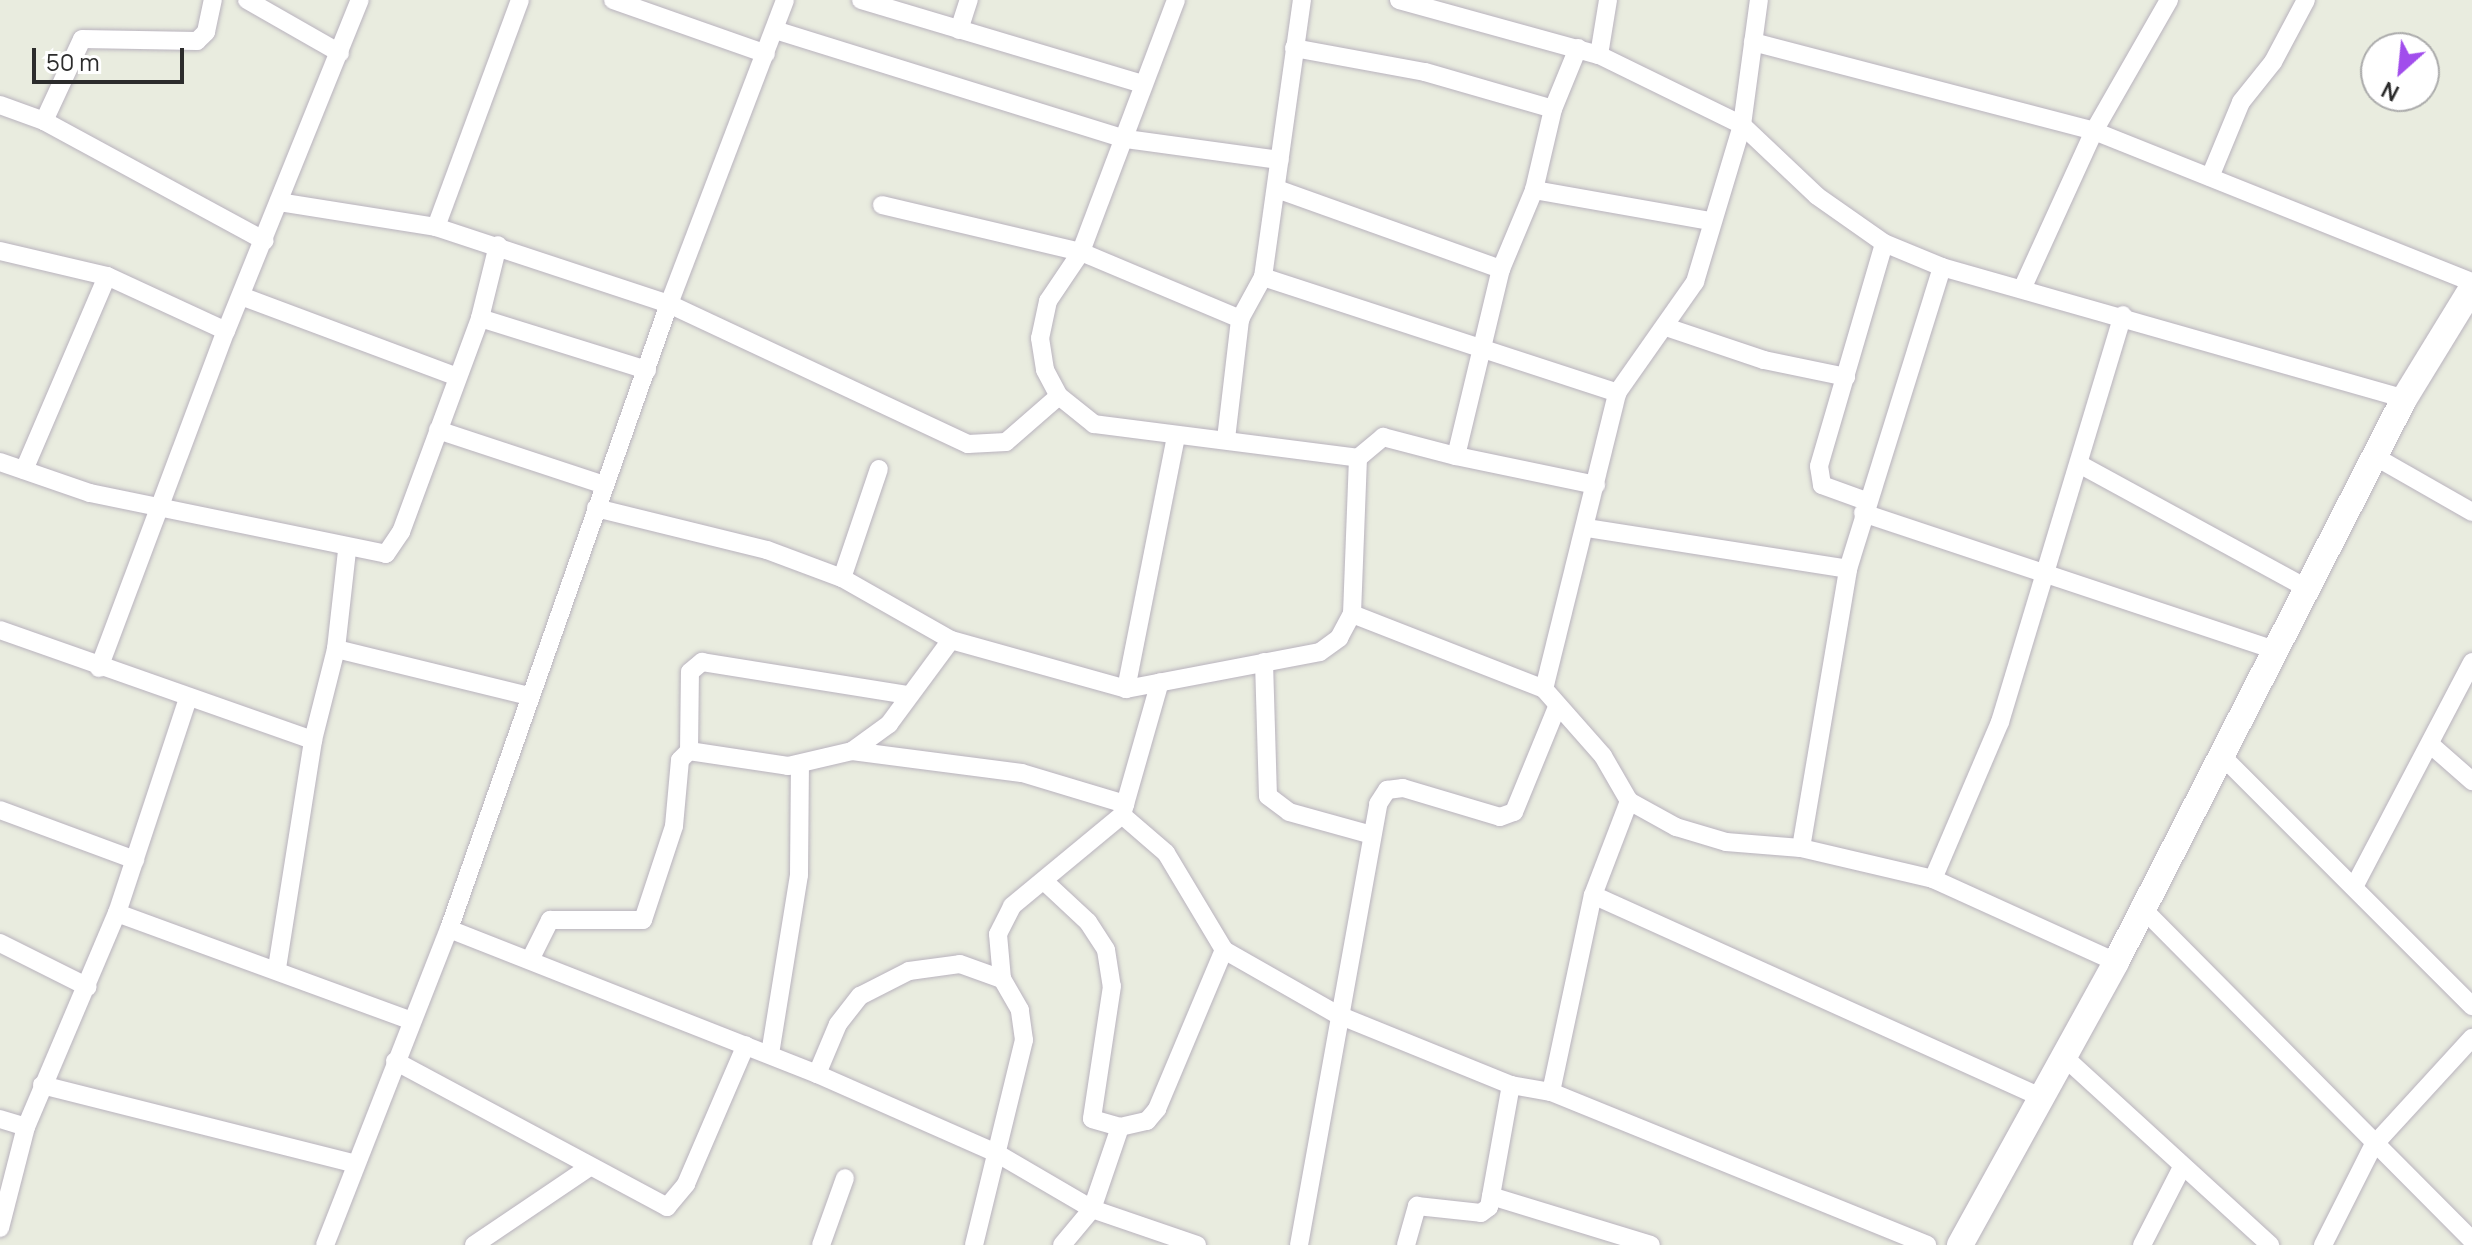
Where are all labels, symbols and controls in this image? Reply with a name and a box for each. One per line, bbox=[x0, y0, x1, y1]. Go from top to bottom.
scale bar bbox=[36, 32, 188, 82]
north arrow bbox=[2360, 32, 2440, 112]
text: 50 m bbox=[46, 45, 100, 78]
text: N bbox=[2376, 75, 2404, 109]

